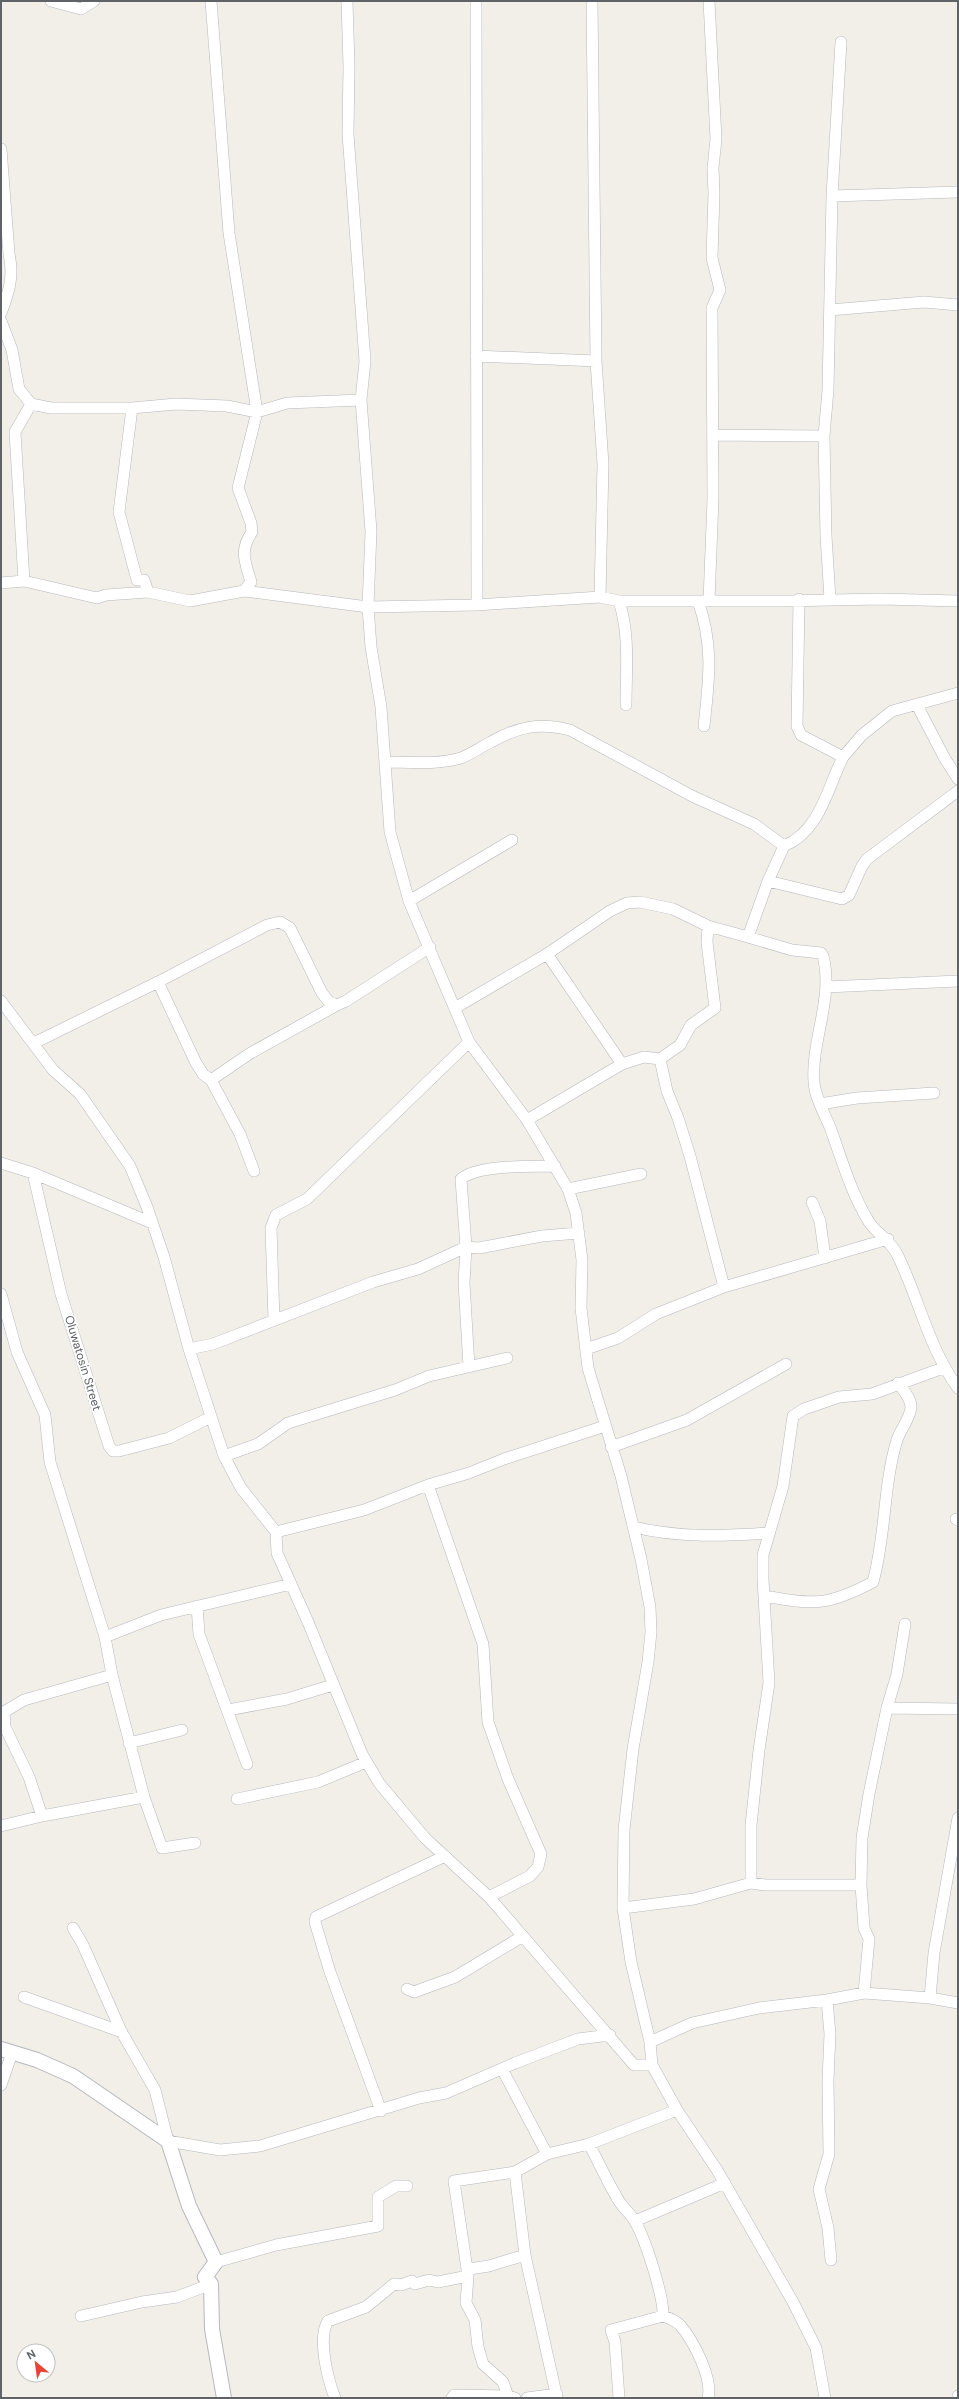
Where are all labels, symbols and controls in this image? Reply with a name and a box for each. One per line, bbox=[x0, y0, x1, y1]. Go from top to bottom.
street label: Oluwatosin Street bbox=[61, 1313, 105, 1413]
north arrow bbox=[16, 2343, 56, 2383]
text: N bbox=[24, 2346, 38, 2362]

